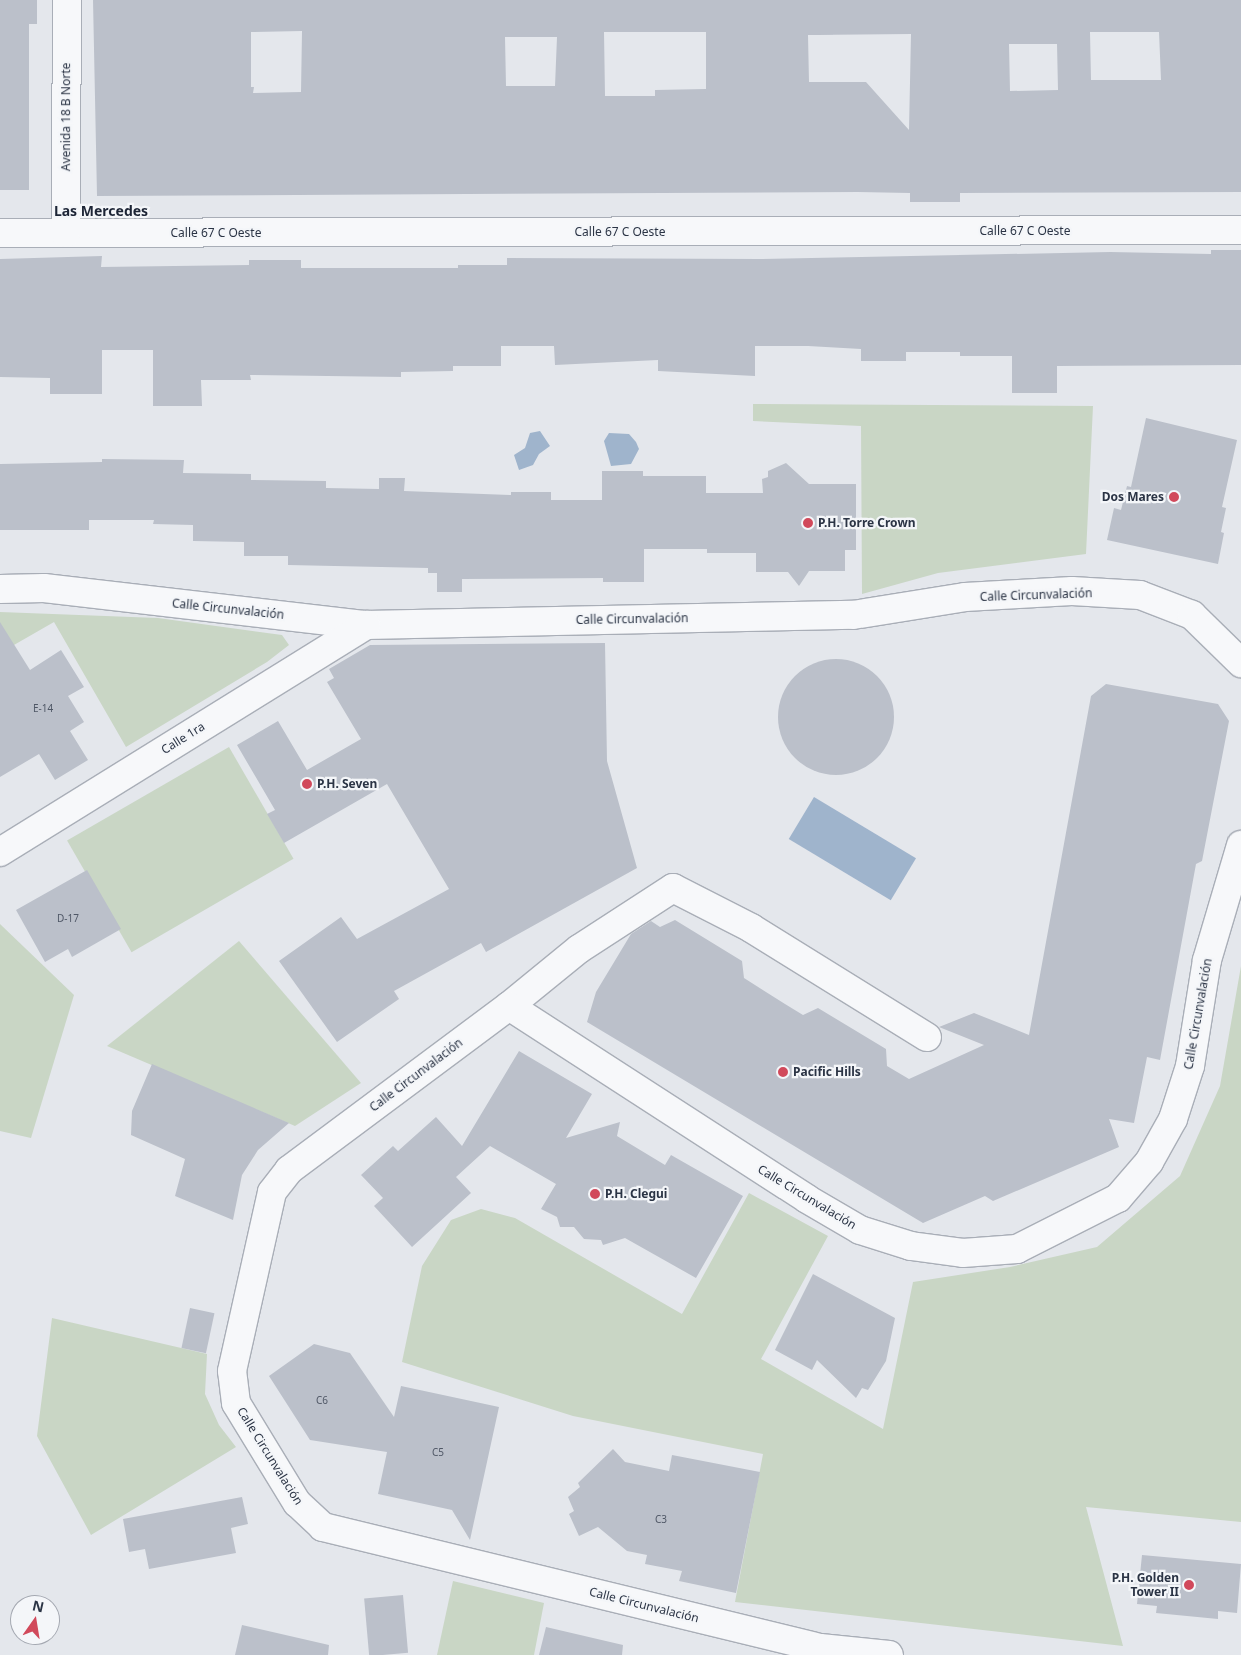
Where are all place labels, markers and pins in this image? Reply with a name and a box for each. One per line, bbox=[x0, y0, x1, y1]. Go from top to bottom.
place label: Dos Mares bbox=[1102, 490, 1164, 504]
marker: Dos Mares bbox=[1168, 491, 1180, 503]
place label: P.H. Torre Crown bbox=[818, 516, 915, 530]
marker: P.H. Torre Crown bbox=[802, 517, 814, 529]
place label: P.H. Seven bbox=[317, 777, 377, 791]
marker: P.H. Seven bbox=[301, 778, 313, 790]
place label: Pacific Hills bbox=[793, 1065, 861, 1079]
marker: Pacific Hills bbox=[777, 1066, 789, 1078]
place label: P.H. Clegui bbox=[605, 1187, 667, 1201]
marker: P.H. Clegui bbox=[589, 1188, 601, 1200]
place label: P.H. Golden Tower II bbox=[1112, 1571, 1179, 1599]
marker: P.H. Golden Tower II bbox=[1183, 1579, 1195, 1591]

